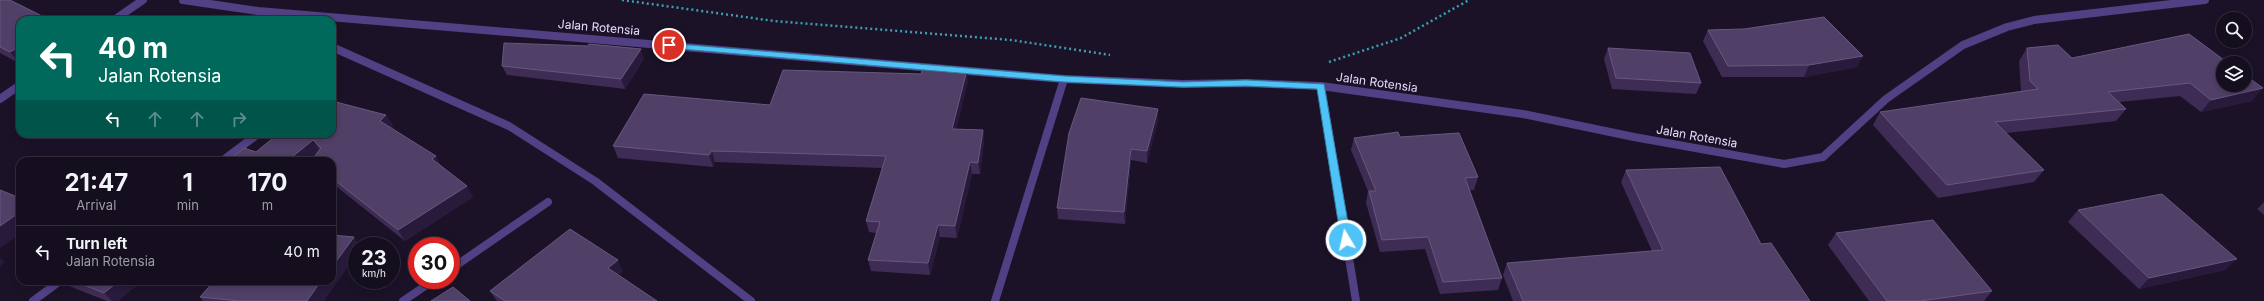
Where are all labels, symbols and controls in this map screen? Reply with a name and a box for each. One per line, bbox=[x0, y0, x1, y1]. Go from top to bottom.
map controls bbox=[2216, 12, 2252, 92]
button: search bbox=[2216, 12, 2252, 48]
street label: Jalan Rotensia bbox=[557, 16, 641, 38]
pin bbox=[652, 28, 686, 62]
text: 40 m bbox=[98, 31, 168, 65]
icon: left bbox=[32, 32, 84, 84]
icon: arrive bbox=[658, 34, 680, 56]
button: layers bbox=[2216, 56, 2252, 92]
text: Jalan Rotensia bbox=[98, 65, 221, 86]
street label: Jalan Rotensia bbox=[1335, 69, 1419, 95]
icon: left bbox=[102, 108, 124, 130]
icon: ahead bbox=[144, 108, 166, 130]
icon: ahead bbox=[186, 108, 208, 130]
icon: right bbox=[228, 108, 250, 130]
street label: Jalan Rotensia bbox=[1655, 121, 1739, 151]
text: 21:47 bbox=[64, 168, 128, 197]
text: 1 bbox=[183, 168, 193, 197]
text: 170 bbox=[247, 168, 287, 197]
text: Arrival bbox=[76, 197, 116, 213]
text: min bbox=[177, 197, 199, 213]
text: m bbox=[262, 197, 273, 213]
position arrow bbox=[1325, 219, 1367, 261]
text: Turn left bbox=[66, 234, 127, 253]
speed limit sign: 30 bbox=[408, 237, 460, 289]
icon: left bbox=[32, 241, 54, 263]
text: 40 m bbox=[283, 242, 320, 261]
text: 23 bbox=[361, 246, 387, 270]
text: Jalan Rotensia bbox=[66, 253, 155, 269]
text: km/h bbox=[362, 267, 386, 279]

